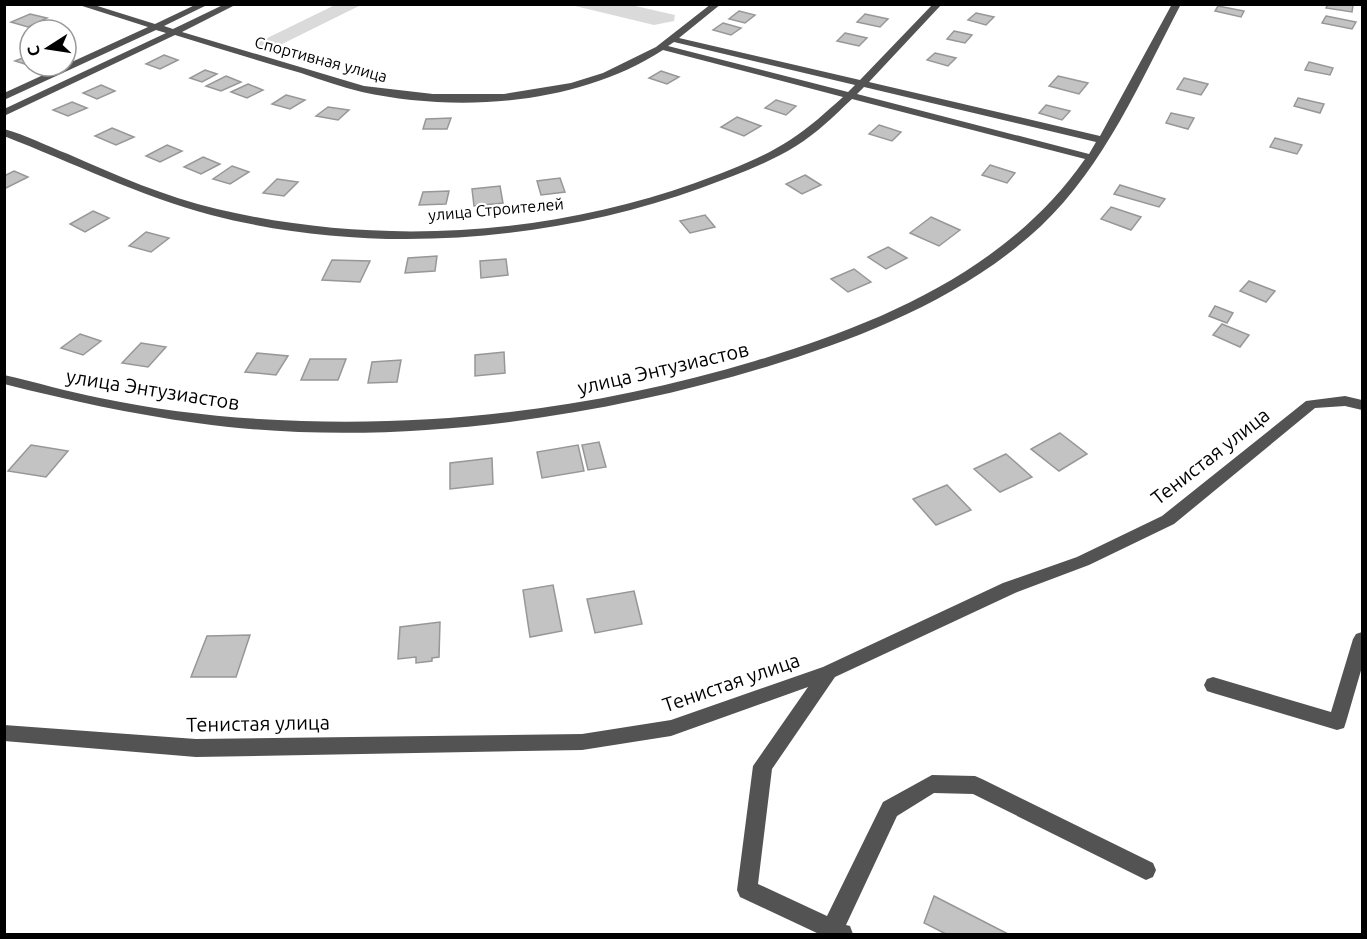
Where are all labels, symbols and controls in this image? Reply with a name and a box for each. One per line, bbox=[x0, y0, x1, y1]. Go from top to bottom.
north arrow bbox=[18, 18, 78, 78]
street label: Спортивная улица bbox=[253, 33, 389, 85]
text: С bbox=[23, 44, 43, 58]
street label: улица Строителей bbox=[428, 194, 564, 224]
street label: улица Энтузиастов bbox=[575, 337, 751, 399]
street label: улица Энтузиастов bbox=[65, 364, 241, 414]
street label: Тенистая улица bbox=[1146, 403, 1274, 509]
street label: Тенистая улица bbox=[659, 648, 803, 716]
street label: Тенистая улица bbox=[186, 710, 330, 736]

